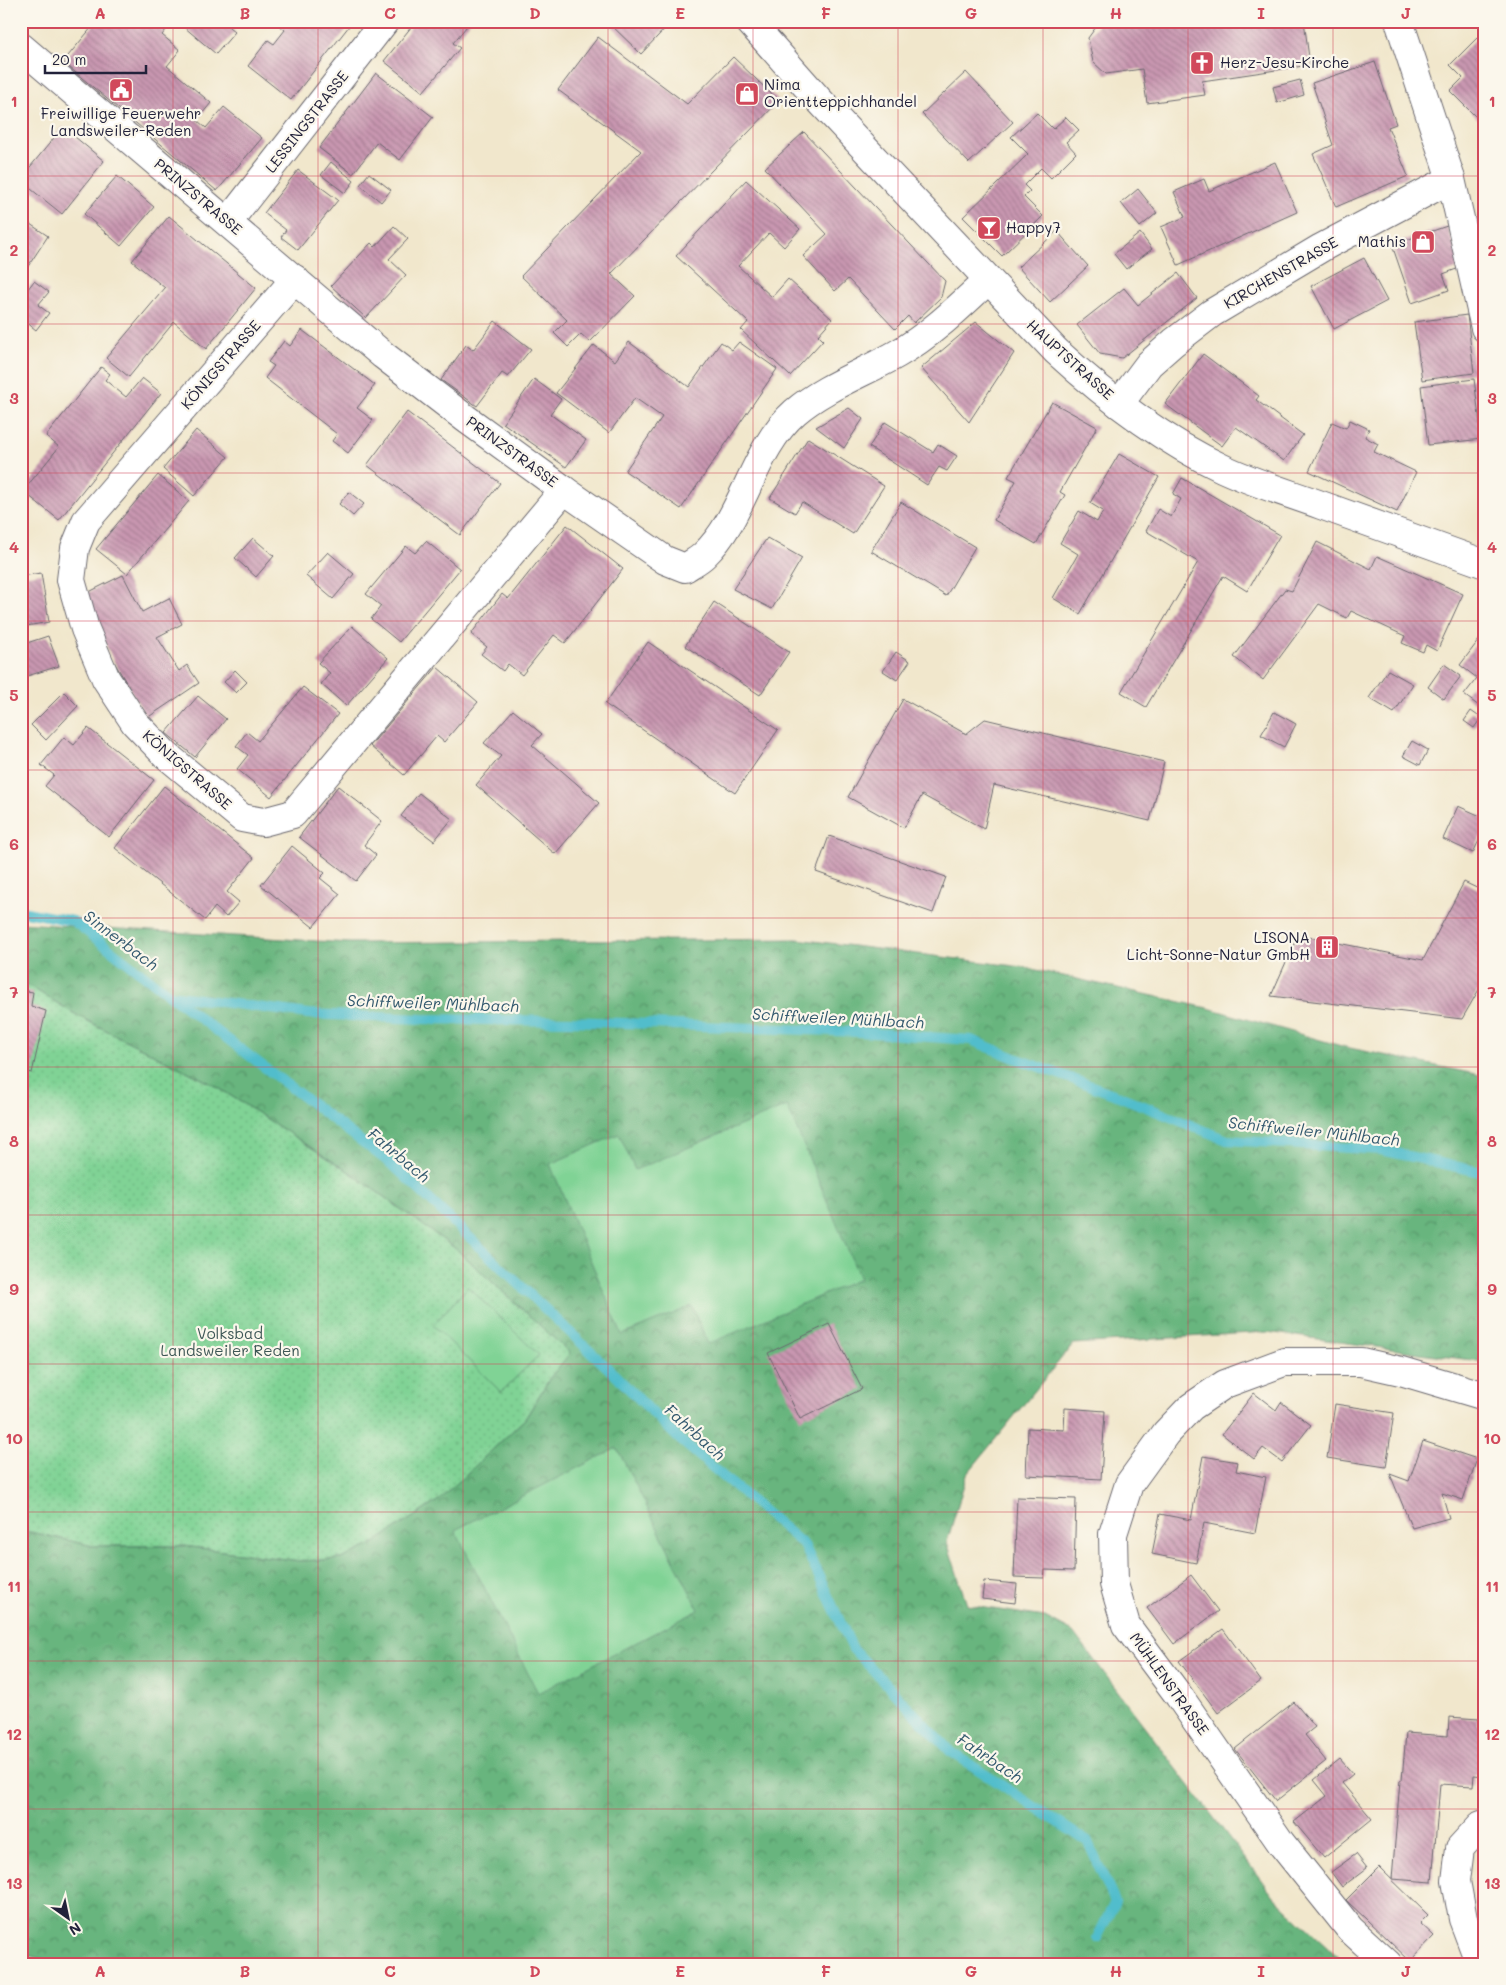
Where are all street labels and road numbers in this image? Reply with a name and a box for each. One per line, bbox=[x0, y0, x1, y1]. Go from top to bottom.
street label: LESSINGSTRASSE bbox=[260, 66, 353, 177]
street label: PRINZSTRASSE bbox=[151, 154, 247, 239]
street label: KIRCHENSTRASSE bbox=[1220, 231, 1342, 313]
street label: KÖNIGSTRASSE bbox=[176, 315, 265, 413]
street label: HAUPTSTRASSE bbox=[1023, 315, 1119, 404]
street label: PRINZSTRASSE bbox=[463, 411, 563, 491]
street label: KÖNIGSTRASSE bbox=[139, 725, 237, 814]
street label: MÜHLENSTRASSE bbox=[1126, 1628, 1214, 1739]

